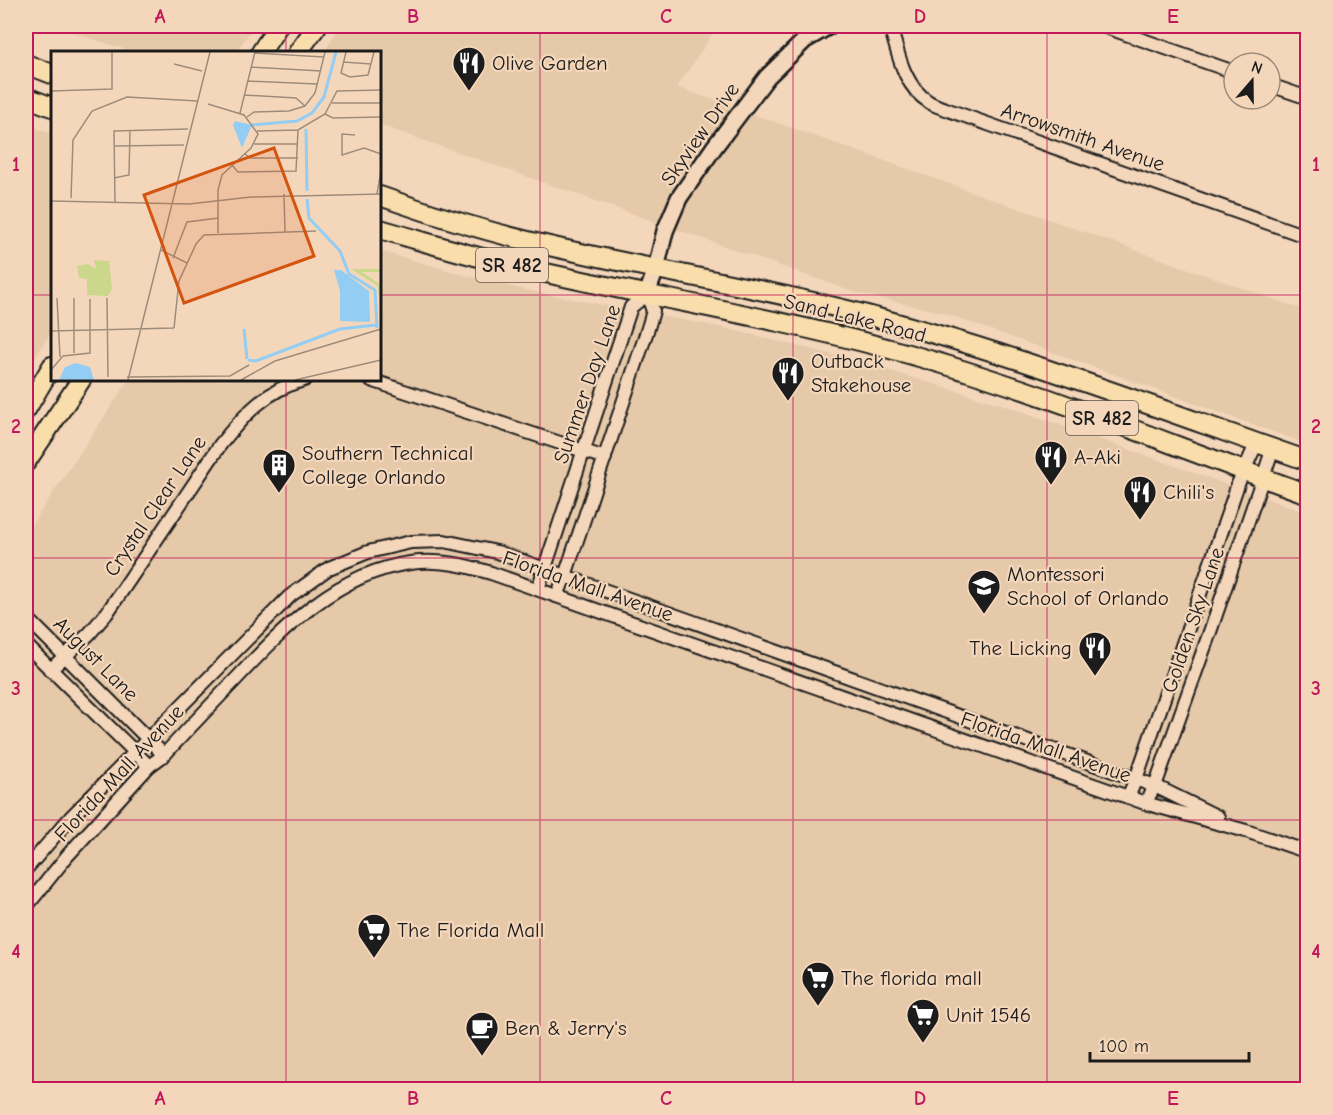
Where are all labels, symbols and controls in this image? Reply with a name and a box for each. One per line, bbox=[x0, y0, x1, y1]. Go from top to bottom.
text: A bbox=[154, 5, 166, 28]
text: B bbox=[407, 5, 419, 28]
text: C bbox=[660, 5, 672, 28]
text: D bbox=[914, 5, 926, 28]
text: E bbox=[1167, 5, 1179, 28]
restaurant icon: Olive Garden bbox=[451, 45, 487, 92]
inset map bbox=[51, 51, 381, 381]
place label: Olive Garden bbox=[492, 51, 608, 75]
north arrow bbox=[1222, 51, 1282, 111]
text: N bbox=[1249, 58, 1265, 78]
street label: Skyview Drive bbox=[656, 78, 744, 190]
street label: Arrowsmith Avenue bbox=[998, 98, 1168, 176]
text: 1 bbox=[12, 153, 20, 176]
text: 1 bbox=[1312, 153, 1320, 176]
road number: SR 482 bbox=[476, 248, 548, 282]
street label: Sand Lake Road bbox=[781, 289, 929, 347]
street label: Summer Day Lane bbox=[549, 301, 625, 467]
place label: Outback Stakehouse bbox=[811, 349, 911, 397]
restaurant icon: Outback Stakehouse bbox=[770, 355, 806, 402]
road number: SR 482 bbox=[1066, 401, 1138, 435]
text: 2 bbox=[11, 415, 21, 438]
text: 2 bbox=[1311, 415, 1321, 438]
street label: Crystal Clear Lane bbox=[99, 431, 211, 581]
restaurant icon: A-Aki bbox=[1033, 439, 1069, 486]
place label: Southern Technical College Orlando bbox=[302, 441, 473, 489]
place label: A-Aki bbox=[1074, 445, 1121, 469]
building icon: Southern Technical College Orlando bbox=[261, 447, 297, 494]
restaurant icon: Chili's bbox=[1122, 474, 1158, 521]
place label: Chili's bbox=[1163, 480, 1214, 504]
street label: Golden Sky Lane bbox=[1157, 544, 1229, 696]
street label: Florida Mall Avenue bbox=[500, 546, 676, 626]
place label: Montessori School of Orlando bbox=[1007, 562, 1169, 610]
school or university icon: Montessori School of Orlando bbox=[966, 568, 1002, 615]
street label: August Lane bbox=[49, 612, 143, 706]
restaurant icon: The Licking bbox=[1077, 630, 1113, 677]
place label: The Licking bbox=[969, 636, 1072, 660]
text: 3 bbox=[11, 677, 21, 700]
text: 3 bbox=[1311, 677, 1321, 700]
street label: Florida Mall Avenue bbox=[49, 700, 189, 846]
street label: Florida Mall Avenue bbox=[958, 707, 1134, 787]
supermarket icon: The Florida Mall bbox=[356, 912, 392, 959]
place label: The Florida Mall bbox=[397, 918, 544, 942]
text: 4 bbox=[11, 940, 21, 963]
text: 4 bbox=[1311, 940, 1321, 963]
supermarket icon: The florida mall bbox=[800, 960, 836, 1007]
place label: The florida mall bbox=[841, 966, 982, 990]
supermarket icon: Unit 1546 bbox=[905, 997, 941, 1044]
place label: Unit 1546 bbox=[946, 1003, 1031, 1027]
cafe icon: Ben & Jerry's bbox=[464, 1010, 500, 1057]
place label: Ben & Jerry's bbox=[505, 1016, 627, 1040]
scale bar bbox=[1090, 1025, 1249, 1063]
text: 100 m bbox=[1099, 1036, 1149, 1057]
text: A bbox=[154, 1087, 166, 1110]
text: B bbox=[407, 1087, 419, 1110]
text: C bbox=[660, 1087, 672, 1110]
text: D bbox=[914, 1087, 926, 1110]
text: E bbox=[1167, 1087, 1179, 1110]

